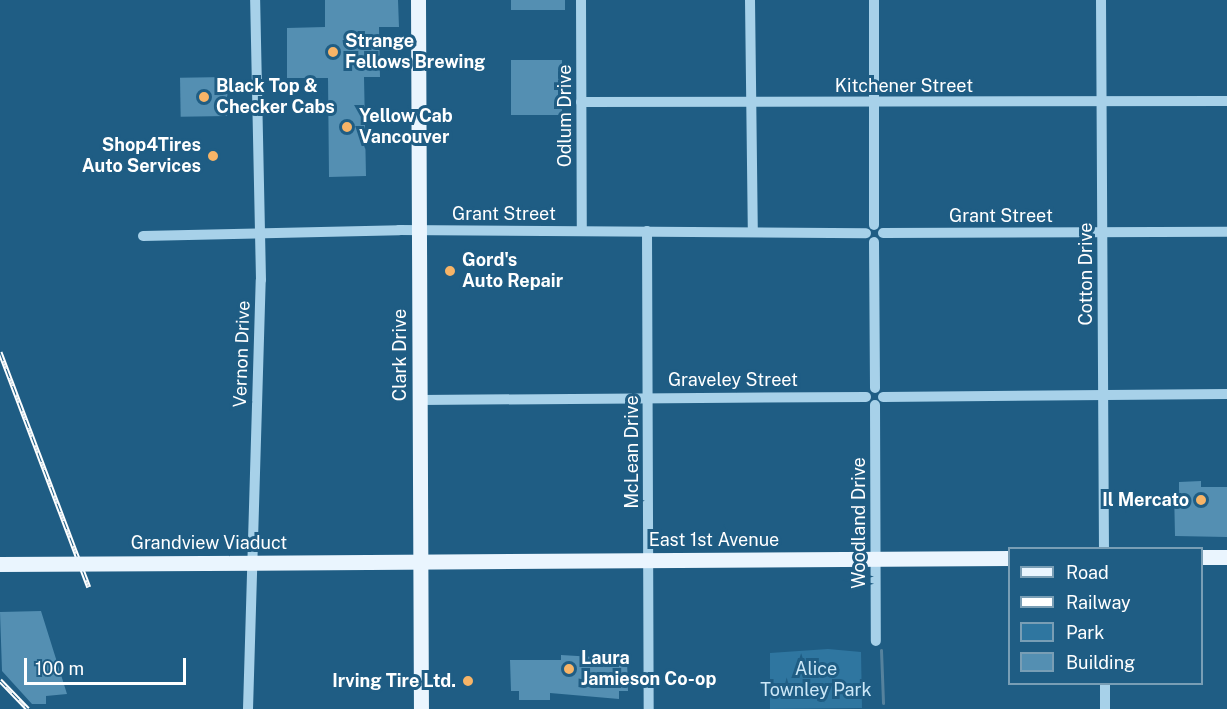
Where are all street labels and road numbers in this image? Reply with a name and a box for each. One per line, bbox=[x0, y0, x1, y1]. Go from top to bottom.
street label: Odlum Drive bbox=[554, 65, 576, 167]
street label: Kitchener Street bbox=[835, 75, 973, 97]
street label: Grant Street bbox=[452, 203, 556, 225]
street label: Grant Street bbox=[949, 205, 1053, 227]
street label: Cotton Drive bbox=[1075, 222, 1097, 326]
street label: Vernon Drive bbox=[229, 300, 255, 408]
street label: Clark Drive bbox=[389, 309, 411, 401]
street label: Graveley Street bbox=[668, 369, 798, 391]
street label: McLean Drive bbox=[621, 395, 643, 509]
street label: Woodland Drive bbox=[848, 457, 870, 589]
street label: East 1st Avenue bbox=[649, 529, 779, 551]
street label: Grandview Viaduct bbox=[130, 532, 288, 554]

